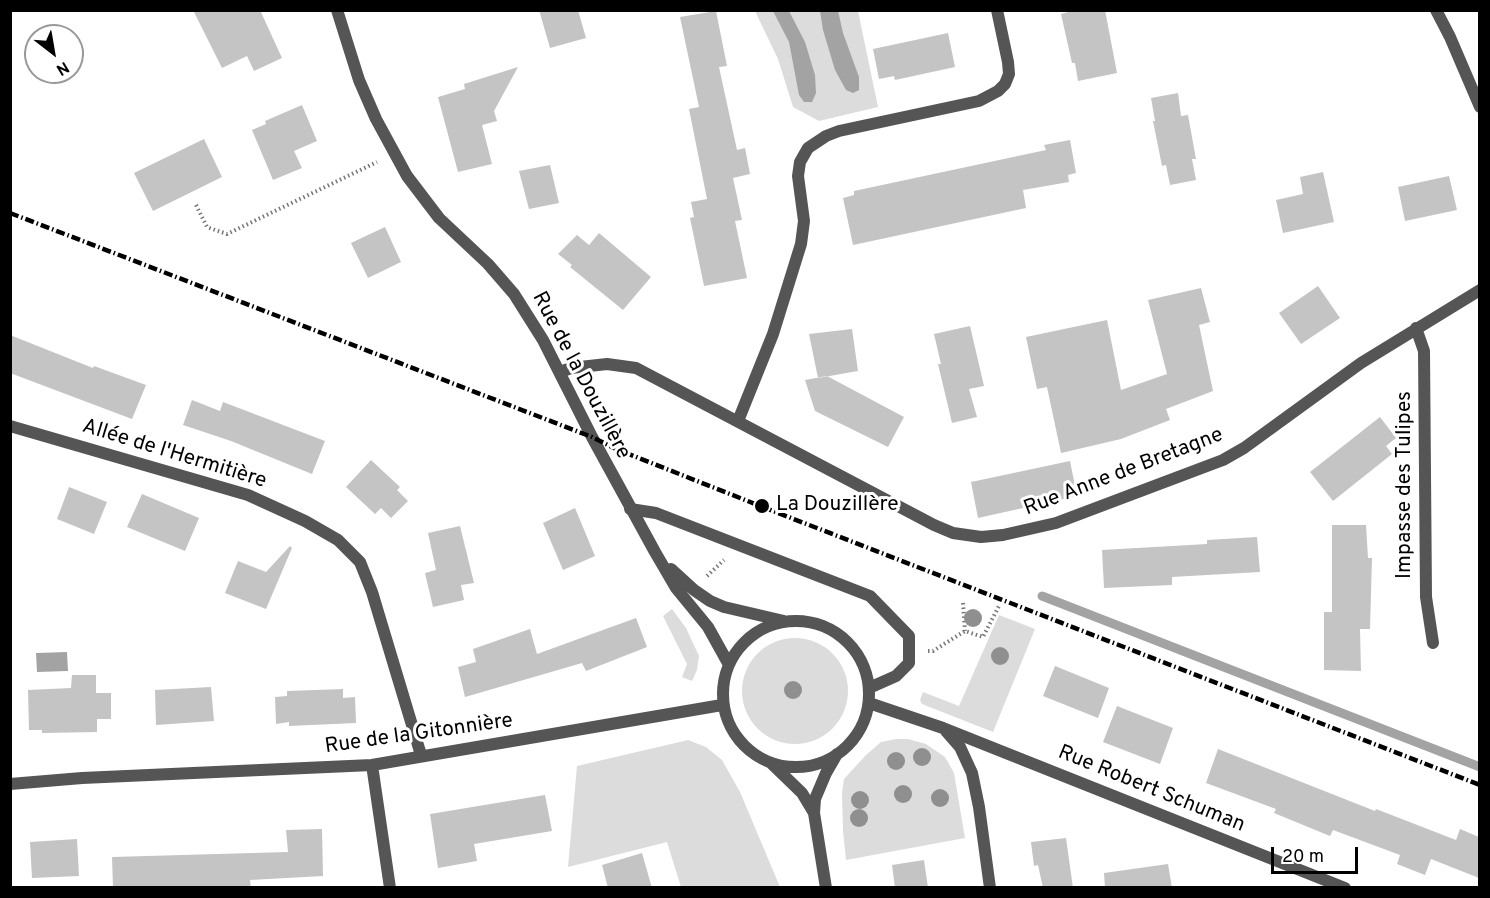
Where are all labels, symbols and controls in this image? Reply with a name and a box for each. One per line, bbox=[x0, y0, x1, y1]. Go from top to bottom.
north arrow bbox=[24, 24, 84, 84]
text: N bbox=[52, 56, 72, 79]
street label: Rue de la Douzillère bbox=[525, 288, 635, 464]
street label: Impasse des Tulipes bbox=[1393, 391, 1419, 579]
street label: Allée de l'Hermitière bbox=[79, 415, 269, 495]
street label: Rue Anne de Bretagne bbox=[1021, 423, 1227, 523]
place label: La Douzillère bbox=[776, 493, 899, 519]
marker: La Douzillère bbox=[753, 497, 771, 515]
street label: Rue de la Gitonnière bbox=[323, 709, 515, 761]
street label: Rue Robert Schuman bbox=[1054, 741, 1248, 839]
scale bar bbox=[1274, 835, 1361, 873]
text: 20 m bbox=[1282, 846, 1324, 869]

